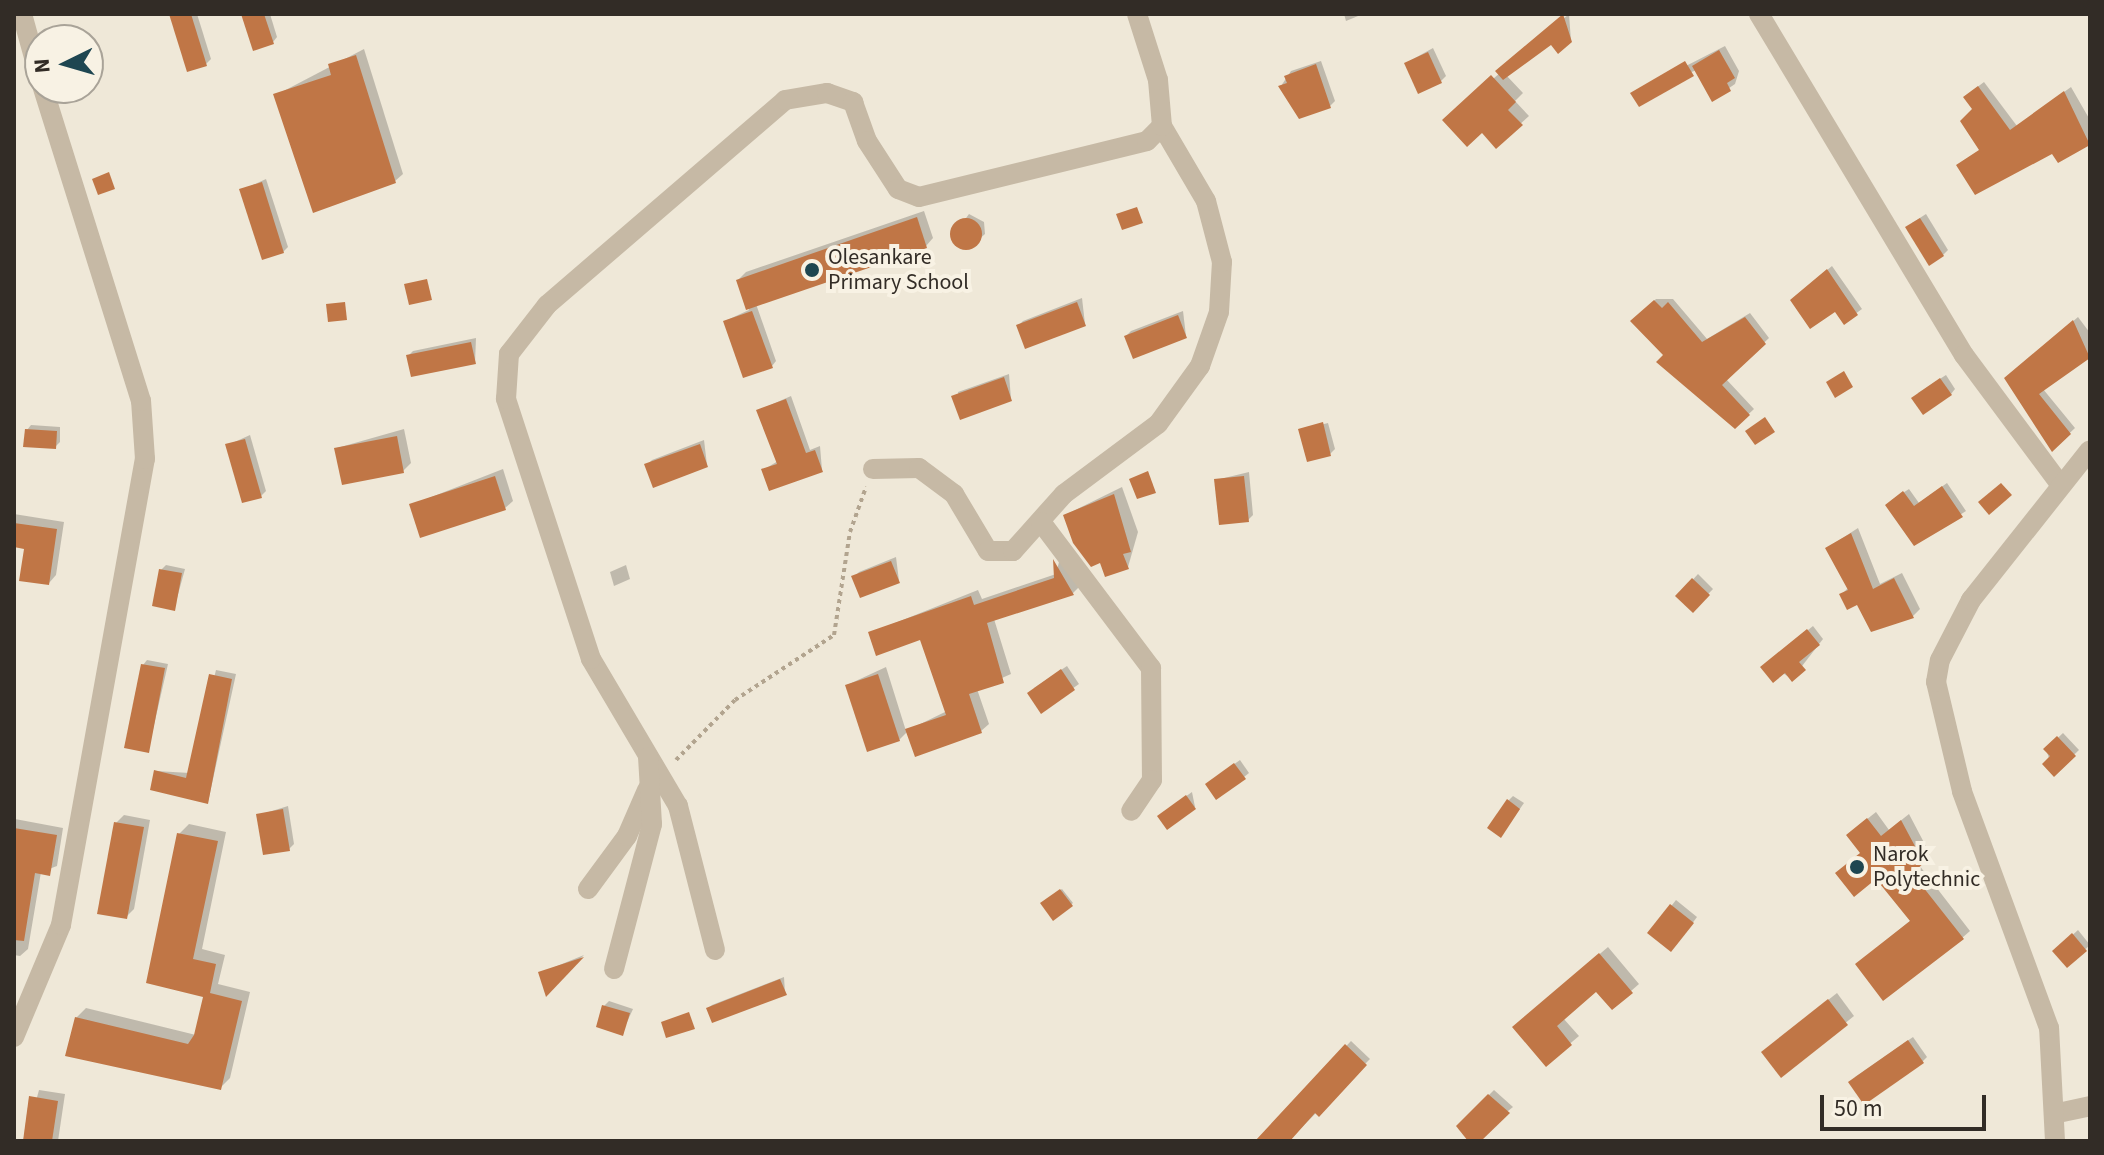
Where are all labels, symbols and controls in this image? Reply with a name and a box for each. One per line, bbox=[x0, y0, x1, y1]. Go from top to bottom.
north arrow bbox=[24, 24, 104, 104]
text: N bbox=[26, 57, 59, 75]
place label: Olesankare Primary School bbox=[828, 244, 969, 296]
marker: Olesankare Primary School bbox=[803, 261, 821, 279]
place label: Narok Polytechnic bbox=[1873, 841, 1980, 892]
marker: Narok Polytechnic bbox=[1848, 858, 1866, 876]
scale bar bbox=[1824, 1079, 1990, 1129]
text: 50 m bbox=[1834, 1091, 1883, 1126]

